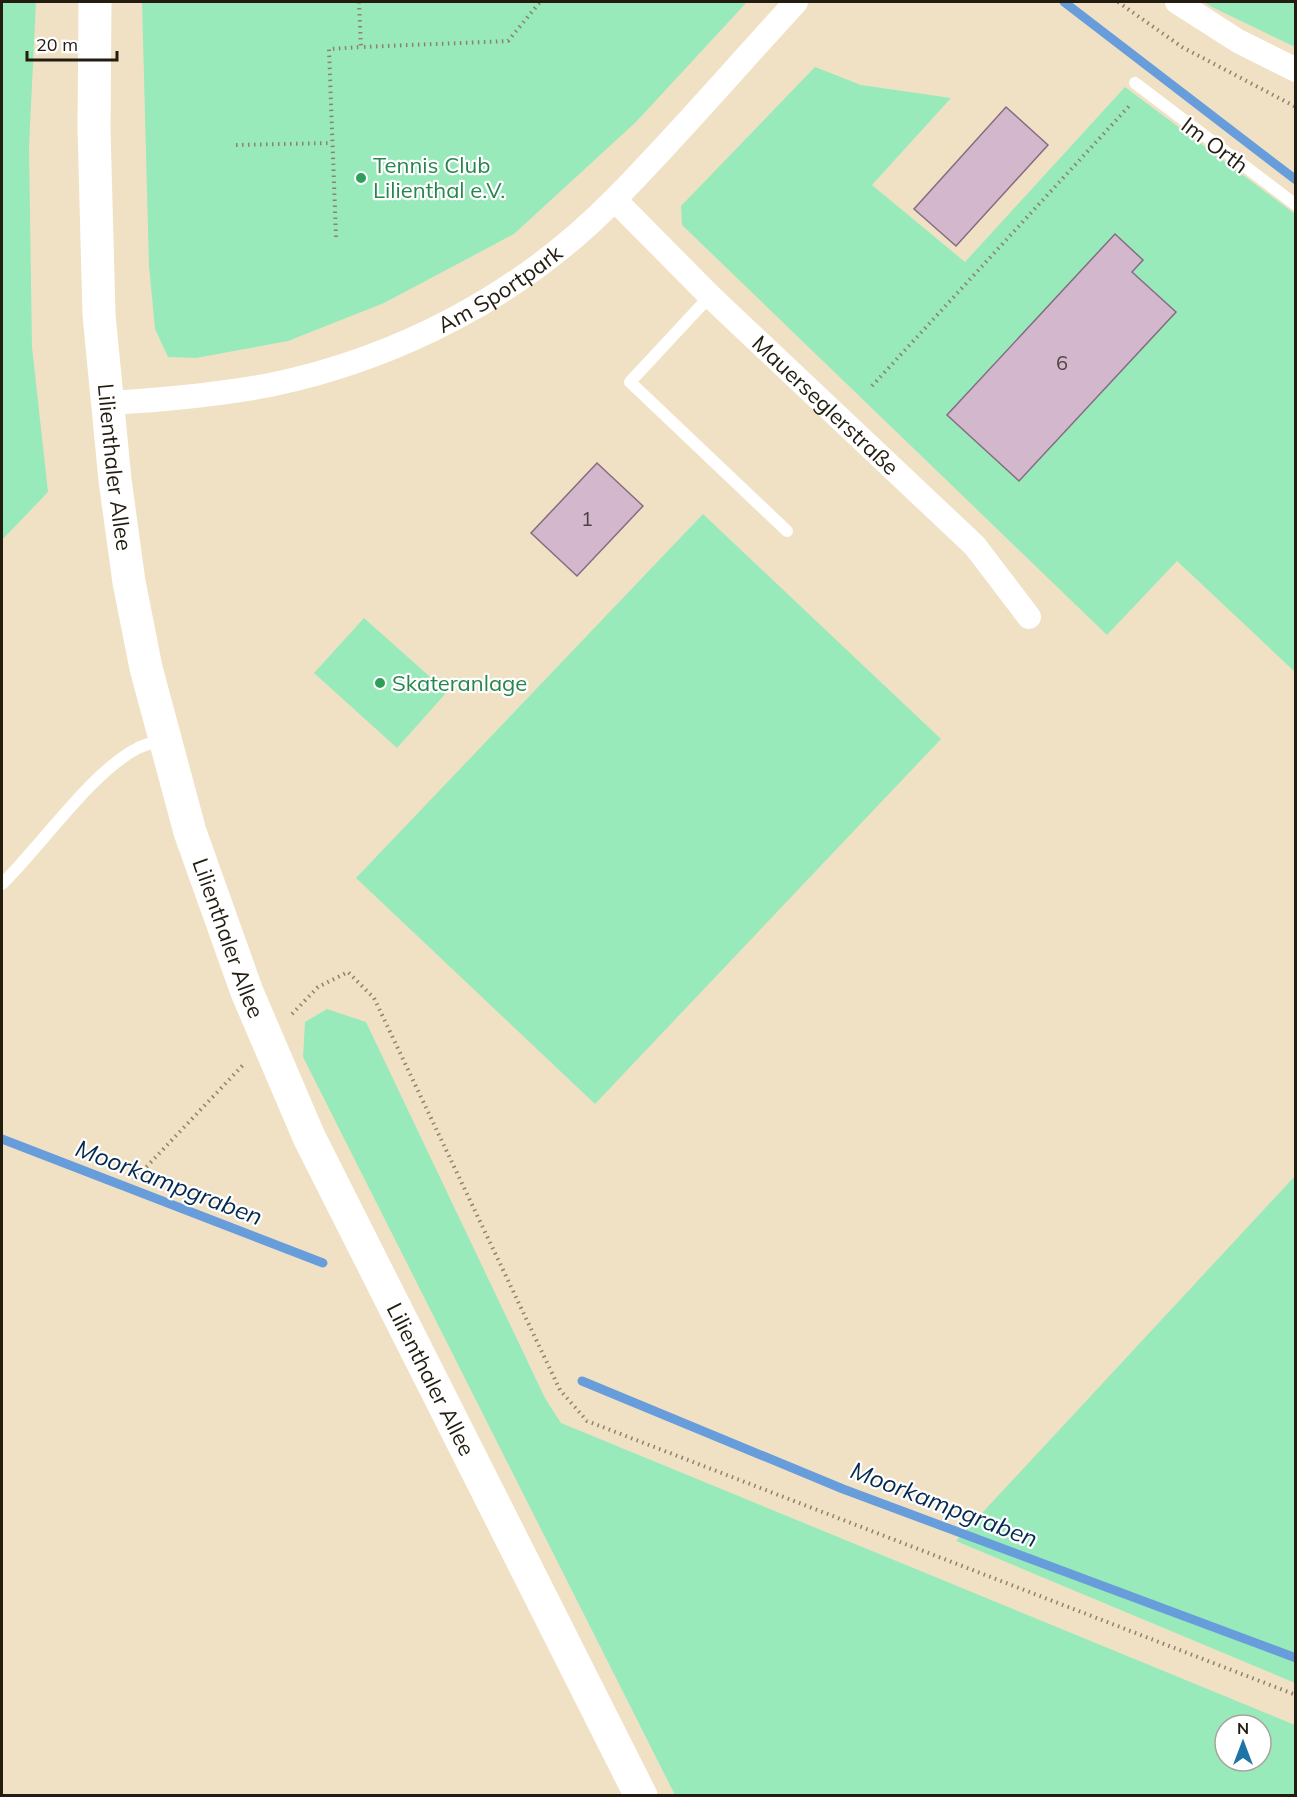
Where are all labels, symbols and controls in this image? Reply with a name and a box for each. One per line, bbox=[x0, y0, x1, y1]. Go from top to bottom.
scale bar bbox=[27, 24, 117, 62]
text: 20 m bbox=[36, 33, 78, 56]
street label: Im Orth bbox=[1176, 111, 1254, 179]
place label: Tennis Club Lilienthal e.V. bbox=[373, 151, 505, 204]
marker: Tennis Club Lilienthal e.V. bbox=[354, 171, 368, 185]
street label: Am Sportpark bbox=[433, 238, 568, 339]
street label: Mauerseglerstraße bbox=[746, 329, 905, 481]
house number: 6 bbox=[1056, 350, 1068, 375]
street label: Lilienthaler Allee bbox=[92, 382, 139, 552]
house number: 1 bbox=[581, 506, 593, 531]
place label: Skateranlage bbox=[392, 669, 527, 697]
marker: Skateranlage bbox=[373, 676, 387, 690]
street label: Lilienthaler Allee bbox=[186, 854, 270, 1022]
water label: Moorkampgraben bbox=[72, 1133, 267, 1232]
street label: Lilienthaler Allee bbox=[381, 1298, 481, 1461]
water label: Moorkampgraben bbox=[847, 1455, 1042, 1554]
north arrow bbox=[1213, 1713, 1273, 1773]
text: N bbox=[1237, 1718, 1249, 1738]

